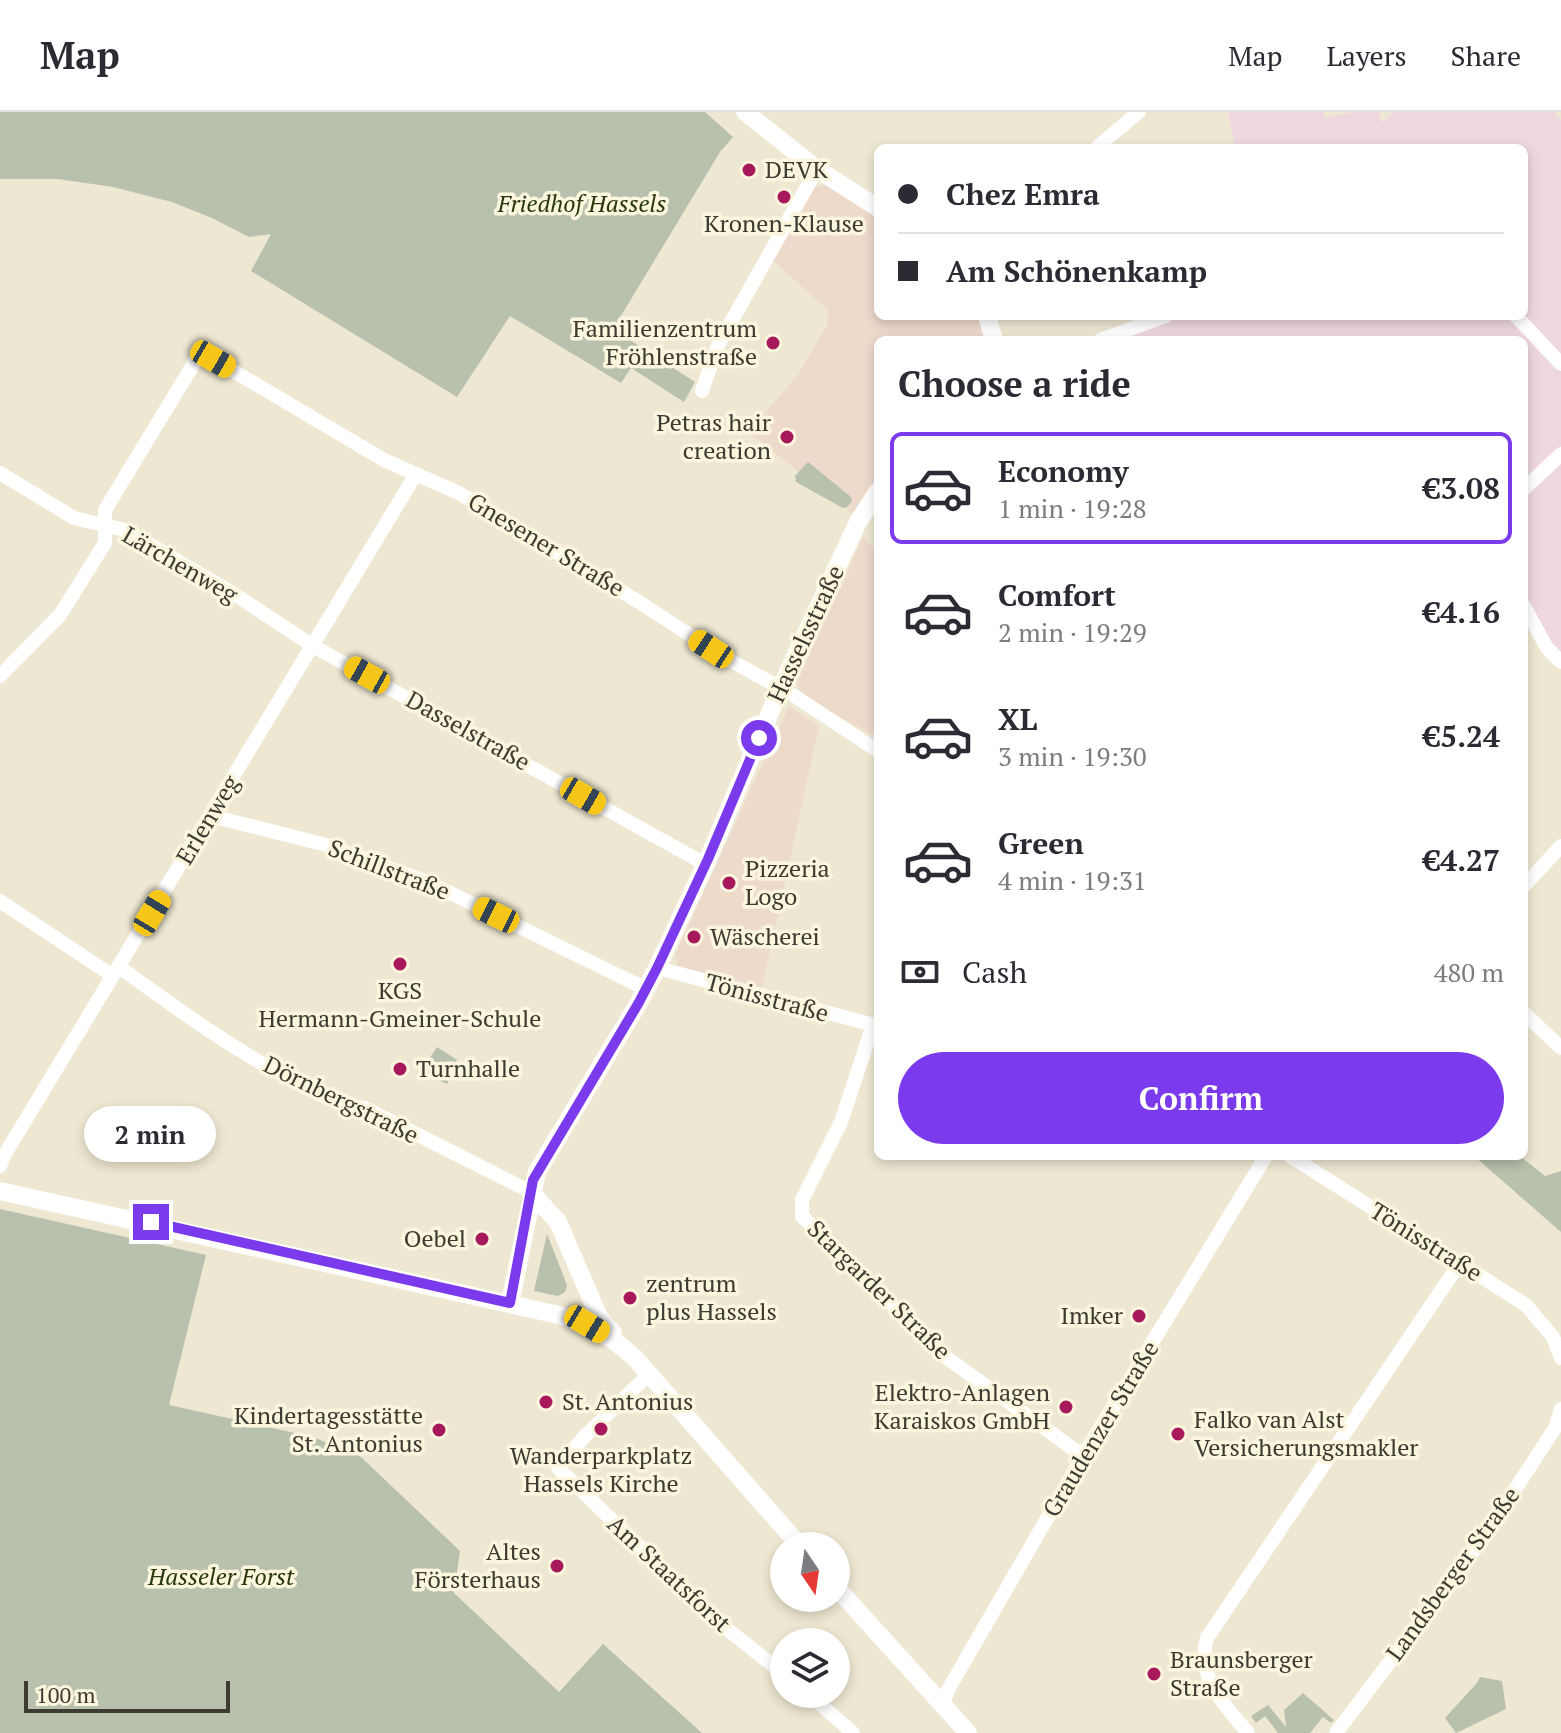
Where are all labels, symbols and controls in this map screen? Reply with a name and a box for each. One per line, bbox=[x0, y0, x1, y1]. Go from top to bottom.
text: Map bbox=[40, 30, 120, 80]
text: Map bbox=[1228, 37, 1282, 74]
text: Layers bbox=[1326, 37, 1407, 74]
text: Share bbox=[1451, 37, 1521, 74]
place label: DEVK bbox=[765, 153, 828, 185]
marker: DEVK bbox=[740, 161, 758, 179]
text: Chez Emra bbox=[946, 174, 1100, 214]
park label: Friedhof Hassels bbox=[497, 187, 666, 219]
marker: Kronen-Klause bbox=[775, 188, 793, 206]
place label: Kronen-Klause bbox=[704, 207, 864, 239]
text: Am Schönenkamp bbox=[946, 251, 1207, 291]
place label: Familienzentrum Fröhlenstraße bbox=[573, 312, 757, 372]
marker: Familienzentrum Fröhlenstraße bbox=[764, 334, 782, 352]
car bbox=[186, 337, 240, 381]
text: Choose a ride bbox=[898, 360, 1131, 407]
place label: Petras hair creation bbox=[656, 406, 772, 466]
marker: Petras hair creation bbox=[778, 428, 796, 446]
text: Economy bbox=[998, 451, 1129, 491]
icon: car bbox=[902, 452, 974, 524]
text: €3.08 bbox=[1423, 468, 1500, 508]
street label: Gnesener Straße bbox=[462, 485, 631, 603]
text: 1 min · 19:28 bbox=[998, 491, 1147, 525]
street label: Lärchenweg bbox=[117, 518, 244, 610]
street label: Hasselsstraße bbox=[759, 560, 851, 707]
text: Comfort bbox=[998, 575, 1116, 615]
icon: car bbox=[902, 576, 974, 648]
text: €4.16 bbox=[1423, 592, 1500, 632]
text: 2 min · 19:29 bbox=[998, 615, 1147, 649]
car bbox=[684, 626, 738, 672]
car bbox=[340, 653, 394, 697]
street label: Dasselstraße bbox=[401, 683, 536, 777]
text: XL bbox=[998, 699, 1037, 739]
icon: car bbox=[902, 700, 974, 772]
text: €5.24 bbox=[1423, 716, 1500, 756]
route start bbox=[741, 720, 777, 756]
text: 3 min · 19:30 bbox=[998, 739, 1147, 773]
street label: Erlenweg bbox=[168, 769, 246, 870]
car bbox=[556, 774, 610, 818]
text: Green bbox=[998, 823, 1084, 863]
icon: car bbox=[902, 824, 974, 896]
street label: Schillstraße bbox=[324, 831, 455, 907]
text: €4.27 bbox=[1423, 840, 1500, 880]
place label: Pizzeria Logo bbox=[745, 852, 830, 912]
text: 4 min · 19:31 bbox=[998, 863, 1147, 897]
marker: Pizzeria Logo bbox=[720, 874, 738, 892]
car bbox=[129, 886, 175, 940]
car bbox=[469, 894, 523, 936]
place label: Wäscherei bbox=[710, 920, 820, 952]
marker: Wäscherei bbox=[685, 928, 703, 946]
icon: cash bbox=[898, 950, 942, 994]
text: Cash bbox=[962, 952, 1027, 992]
marker: KGS Hermann-Gmeiner-Schule bbox=[391, 955, 409, 973]
text: 480 m bbox=[1434, 955, 1504, 989]
street label: Tönisstraße bbox=[702, 965, 833, 1029]
place label: KGS Hermann-Gmeiner-Schule bbox=[259, 974, 541, 1034]
street label: Dörnbergstraße bbox=[259, 1048, 424, 1150]
place label: Turnhalle bbox=[416, 1052, 520, 1084]
button: Confirm bbox=[898, 1052, 1504, 1144]
marker: Turnhalle bbox=[391, 1060, 409, 1078]
callout: 2 min bbox=[85, 1106, 217, 1162]
text: 2 min bbox=[114, 1117, 186, 1151]
street label: Tönisstraße bbox=[1364, 1194, 1489, 1288]
route end bbox=[133, 1204, 169, 1240]
street label: Stargarder Straße bbox=[801, 1212, 958, 1366]
place label: Oebel bbox=[404, 1222, 466, 1254]
marker: Oebel bbox=[473, 1230, 491, 1248]
place label: zentrum plus Hassels bbox=[646, 1267, 777, 1327]
marker: zentrum plus Hassels bbox=[621, 1289, 639, 1307]
place label: Imker bbox=[1060, 1299, 1124, 1331]
car bbox=[560, 1301, 614, 1347]
marker: Imker bbox=[1130, 1307, 1148, 1325]
street label: Graudenzer Straße bbox=[1035, 1334, 1165, 1523]
place label: Elektro-Anlagen Karaiskos GmbH bbox=[874, 1376, 1050, 1436]
place label: St. Antonius bbox=[562, 1385, 693, 1417]
marker: St. Antonius bbox=[537, 1393, 555, 1411]
marker: Elektro-Anlagen Karaiskos GmbH bbox=[1057, 1398, 1075, 1416]
place label: Kindertagesstätte St. Antonius bbox=[234, 1399, 423, 1459]
place label: Falko van Alst Versicherungsmakler bbox=[1194, 1403, 1419, 1463]
marker: Wanderparkplatz Hassels Kirche bbox=[592, 1420, 610, 1438]
marker: Kindertagesstätte St. Antonius bbox=[430, 1421, 448, 1439]
marker: Falko van Alst Versicherungsmakler bbox=[1169, 1425, 1187, 1443]
place label: Wanderparkplatz Hassels Kirche bbox=[510, 1439, 692, 1499]
street label: Landsberger Straße bbox=[1378, 1480, 1526, 1667]
street label: Am Staatsforst bbox=[601, 1508, 738, 1639]
north arrow bbox=[770, 1532, 850, 1612]
map controls bbox=[770, 1532, 850, 1708]
place label: Altes Försterhaus bbox=[414, 1535, 541, 1595]
marker: Altes Försterhaus bbox=[548, 1557, 566, 1575]
park label: Hasseler Forst bbox=[147, 1560, 295, 1592]
button: layers bbox=[770, 1628, 850, 1708]
place label: Braunsberger Straße bbox=[1170, 1643, 1314, 1703]
marker: Braunsberger Straße bbox=[1145, 1665, 1163, 1683]
scale bar bbox=[24, 1677, 230, 1713]
text: 100 m bbox=[36, 1680, 96, 1709]

